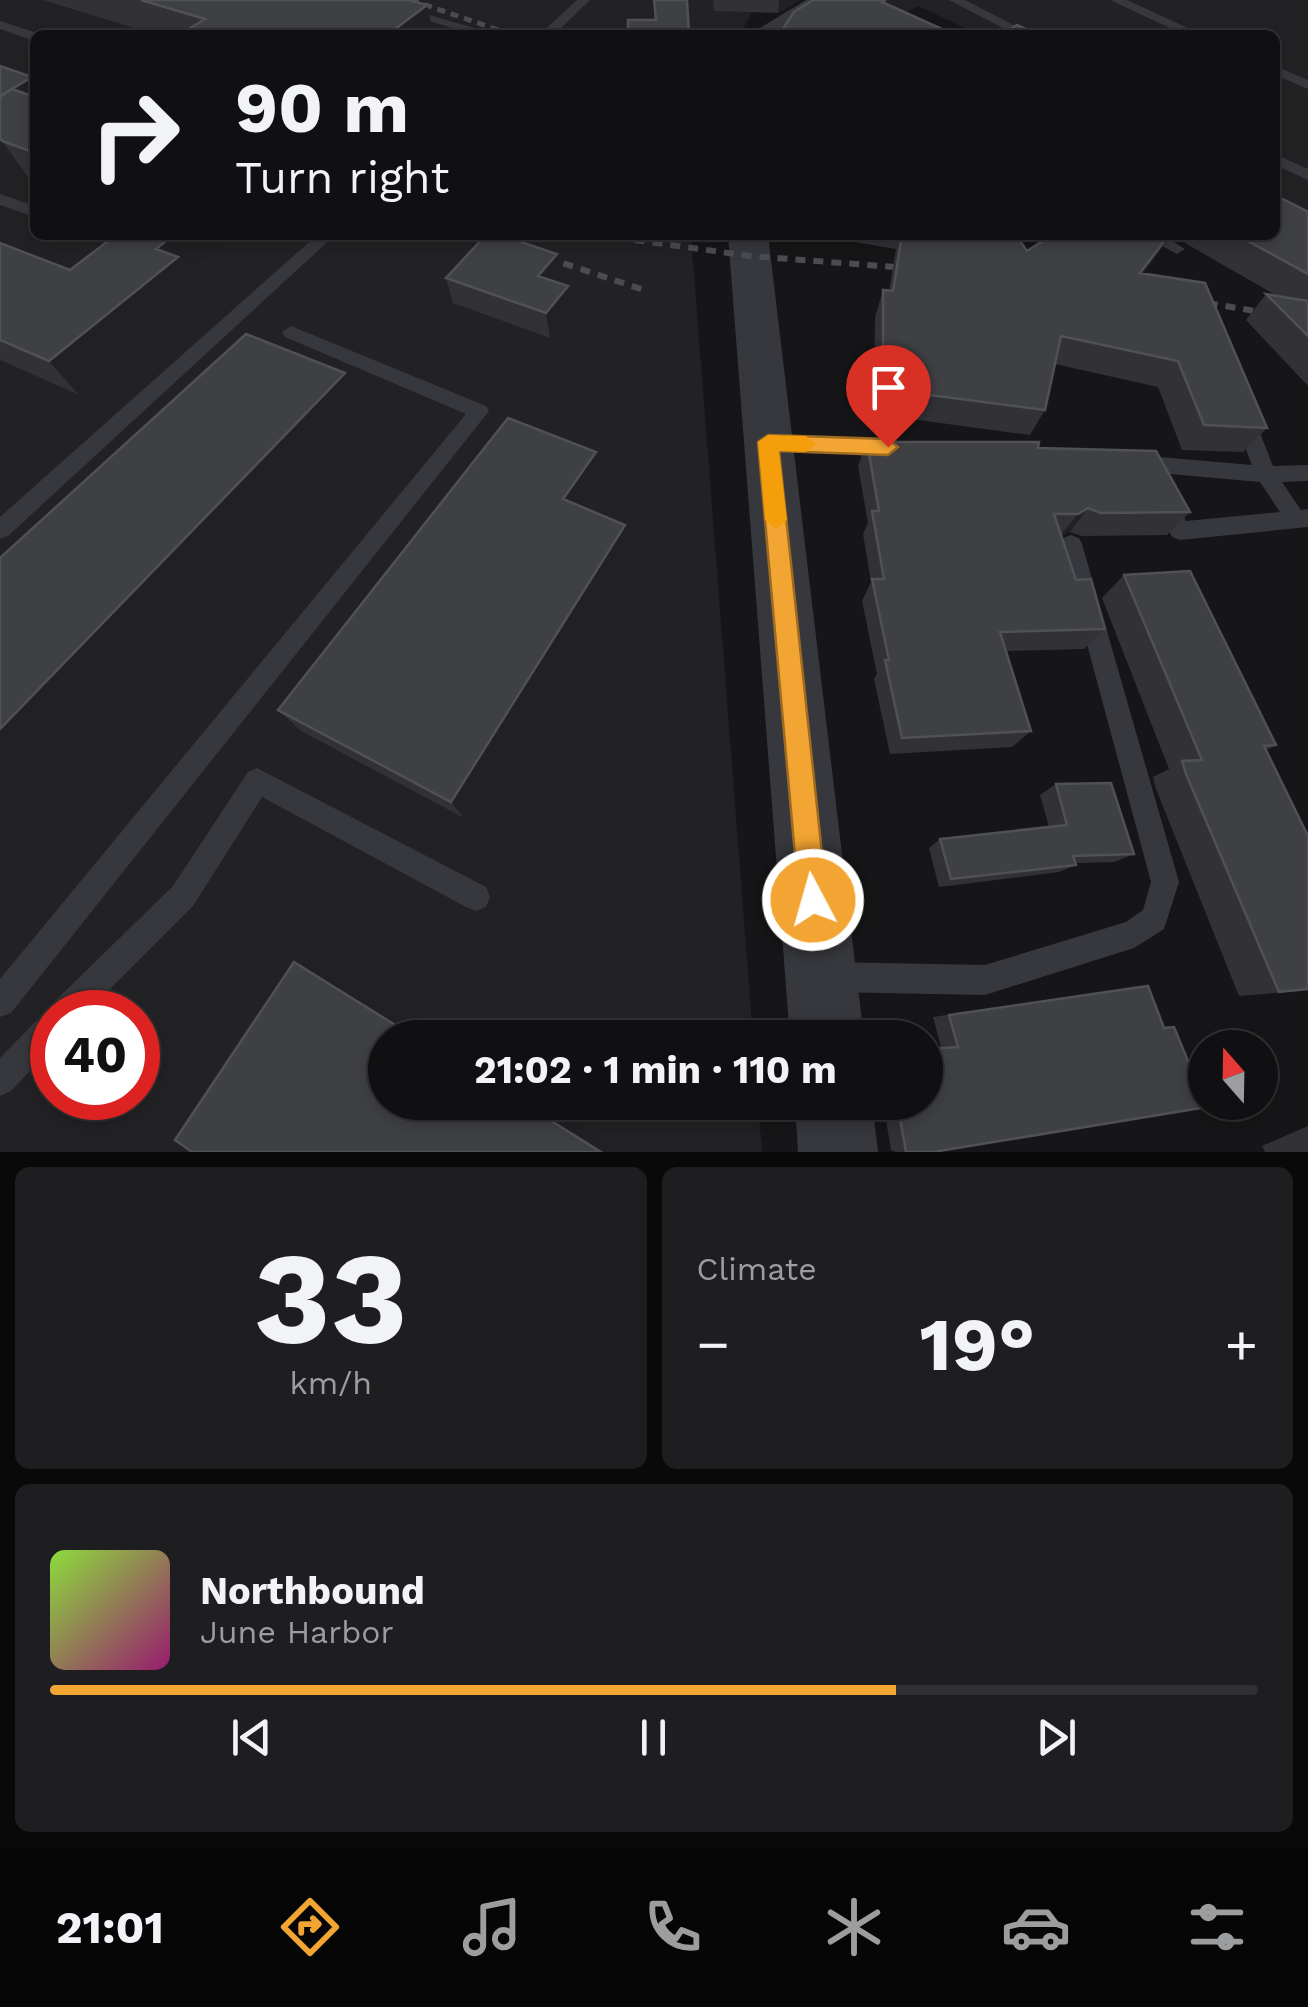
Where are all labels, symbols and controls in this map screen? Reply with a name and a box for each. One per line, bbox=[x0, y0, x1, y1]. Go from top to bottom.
text: 90 m bbox=[235, 67, 409, 149]
icon: right bbox=[70, 70, 200, 200]
text: Turn right bbox=[235, 151, 449, 204]
pin bbox=[846, 345, 931, 448]
icon: arrive bbox=[861, 360, 916, 415]
position arrow bbox=[761, 848, 865, 952]
speed limit sign: 40 bbox=[30, 990, 160, 1120]
north arrow bbox=[1188, 1030, 1278, 1120]
map controls bbox=[1188, 1030, 1278, 1120]
text: 21:02 · 1 min · 110 m bbox=[474, 1048, 837, 1092]
text: 33 bbox=[254, 1222, 408, 1375]
text: Climate bbox=[697, 1250, 817, 1288]
text: 19° bbox=[919, 1300, 1035, 1388]
text: − bbox=[697, 1312, 730, 1376]
text: + bbox=[1225, 1312, 1258, 1376]
text: km/h bbox=[290, 1364, 372, 1402]
text: Northbound bbox=[200, 1569, 425, 1613]
text: June Harbor bbox=[200, 1613, 394, 1651]
icon: previous bbox=[224, 1710, 279, 1765]
icon: pause bbox=[626, 1710, 681, 1765]
icon: next bbox=[1029, 1710, 1084, 1765]
icon: directions bbox=[275, 1892, 345, 1962]
icon: music bbox=[457, 1892, 527, 1962]
icon: phone bbox=[638, 1892, 708, 1962]
icon: climate bbox=[819, 1892, 889, 1962]
icon: car bbox=[1001, 1892, 1071, 1962]
icon: filters bbox=[1182, 1892, 1252, 1962]
text: 21:01 bbox=[56, 1901, 164, 1954]

